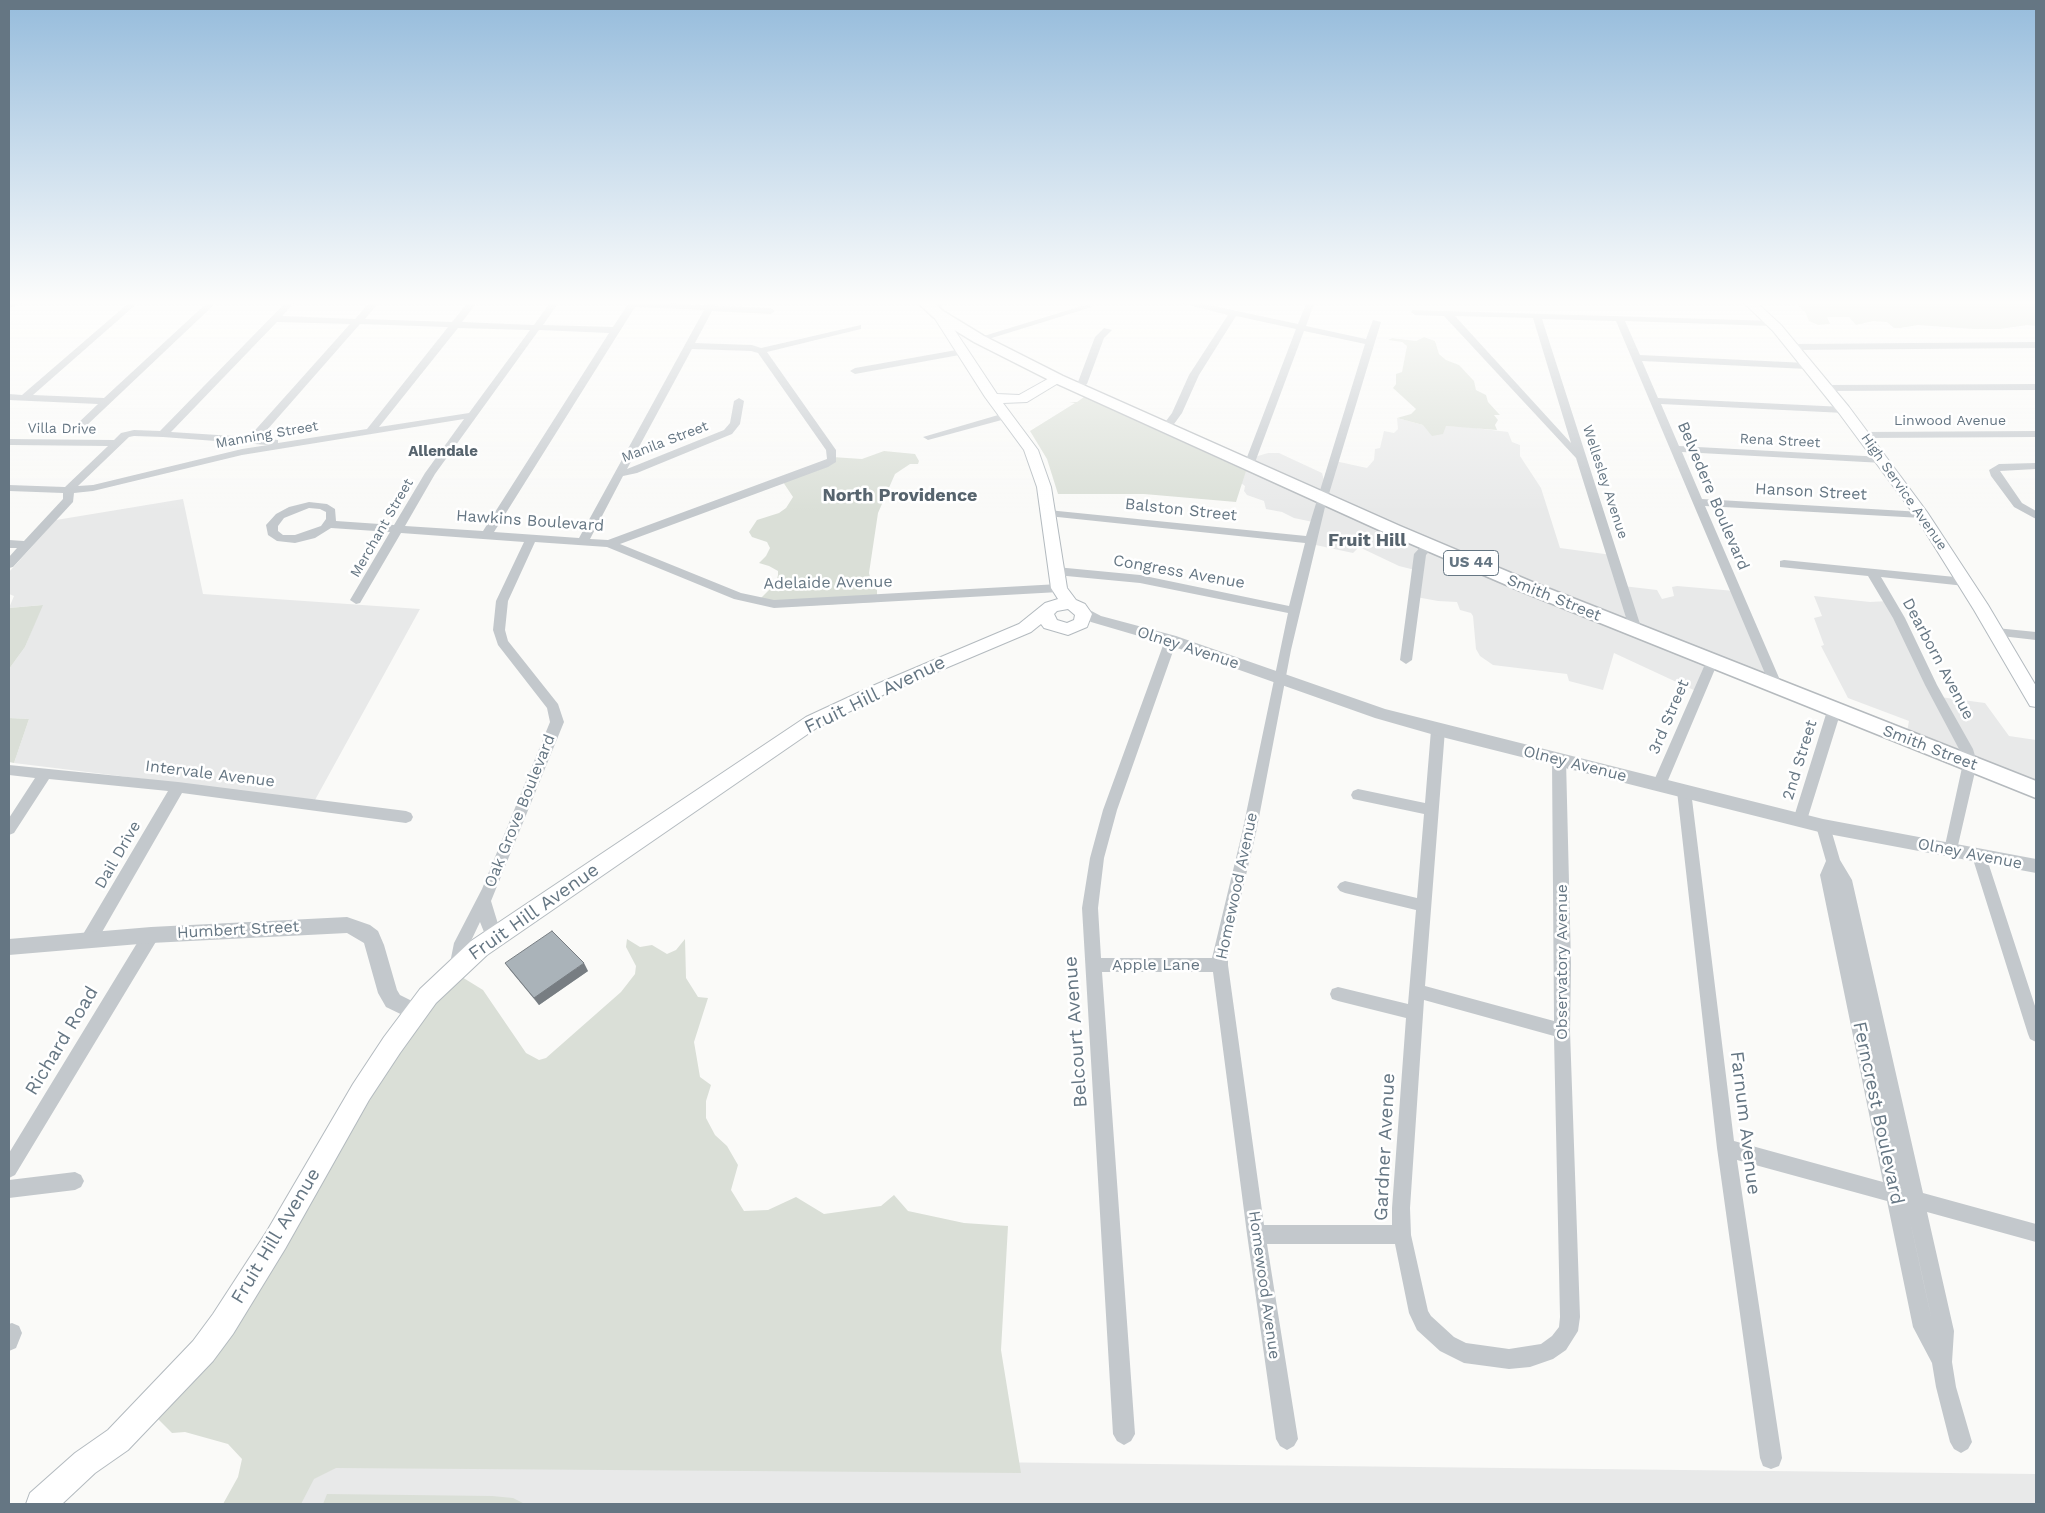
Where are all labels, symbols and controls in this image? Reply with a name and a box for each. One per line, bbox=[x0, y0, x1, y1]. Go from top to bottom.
street label: Linwood Avenue bbox=[1894, 413, 2006, 429]
street label: Manning Street bbox=[214, 418, 320, 452]
street label: Manila Street bbox=[619, 418, 711, 466]
street label: Belvedere Boulevard bbox=[1673, 419, 1753, 573]
street label: Villa Drive bbox=[27, 420, 97, 438]
street label: Wellesley Avenue bbox=[1579, 423, 1631, 541]
street label: High Service Avenue bbox=[1857, 430, 1951, 554]
street label: Rena Street bbox=[1739, 431, 1821, 451]
district label: Allendale bbox=[408, 443, 478, 461]
street label: Merchant Street bbox=[347, 476, 417, 580]
street label: Hanson Street bbox=[1754, 479, 1868, 505]
district label: North Providence bbox=[822, 485, 978, 507]
street label: Balston Street bbox=[1124, 495, 1238, 525]
street label: Hawkins Boulevard bbox=[455, 506, 605, 536]
district label: Fruit Hill bbox=[1328, 530, 1406, 552]
road number: US 44 bbox=[1444, 550, 1498, 576]
street label: Congress Avenue bbox=[1112, 551, 1246, 593]
street label: Smith Street bbox=[1504, 570, 1604, 626]
street label: Adelaide Avenue bbox=[763, 572, 893, 594]
street label: Dearborn Avenue bbox=[1898, 595, 1978, 723]
street label: Olney Avenue bbox=[1135, 623, 1241, 673]
street label: Fruit Hill Avenue bbox=[801, 651, 949, 739]
street label: 3rd Street bbox=[1645, 677, 1693, 757]
street label: 2nd Street bbox=[1779, 718, 1821, 802]
street label: Smith Street bbox=[1880, 721, 1980, 775]
street label: Oak Grove Boulevard bbox=[481, 732, 559, 890]
street label: Olney Avenue bbox=[1521, 742, 1629, 786]
street label: Intervale Avenue bbox=[144, 757, 276, 791]
street label: Homewood Avenue bbox=[1212, 811, 1262, 961]
street label: Dail Drive bbox=[91, 818, 145, 892]
street label: Olney Avenue bbox=[1916, 834, 2024, 874]
street label: Fruit Hill Avenue bbox=[464, 858, 604, 966]
street label: Observatory Avenue bbox=[1552, 884, 1572, 1040]
street label: Humbert Street bbox=[176, 917, 300, 943]
street label: Apple Lane bbox=[1112, 955, 1200, 975]
street label: Belcourt Avenue bbox=[1059, 956, 1093, 1108]
street label: Richard Road bbox=[21, 982, 103, 1100]
street label: Ferncrest Boulevard bbox=[1847, 1020, 1909, 1206]
street label: Farnum Avenue bbox=[1725, 1050, 1765, 1196]
street label: Gardner Avenue bbox=[1370, 1072, 1400, 1222]
street label: Fruit Hill Avenue bbox=[227, 1164, 325, 1308]
street label: Homewood Avenue bbox=[1244, 1209, 1284, 1361]

